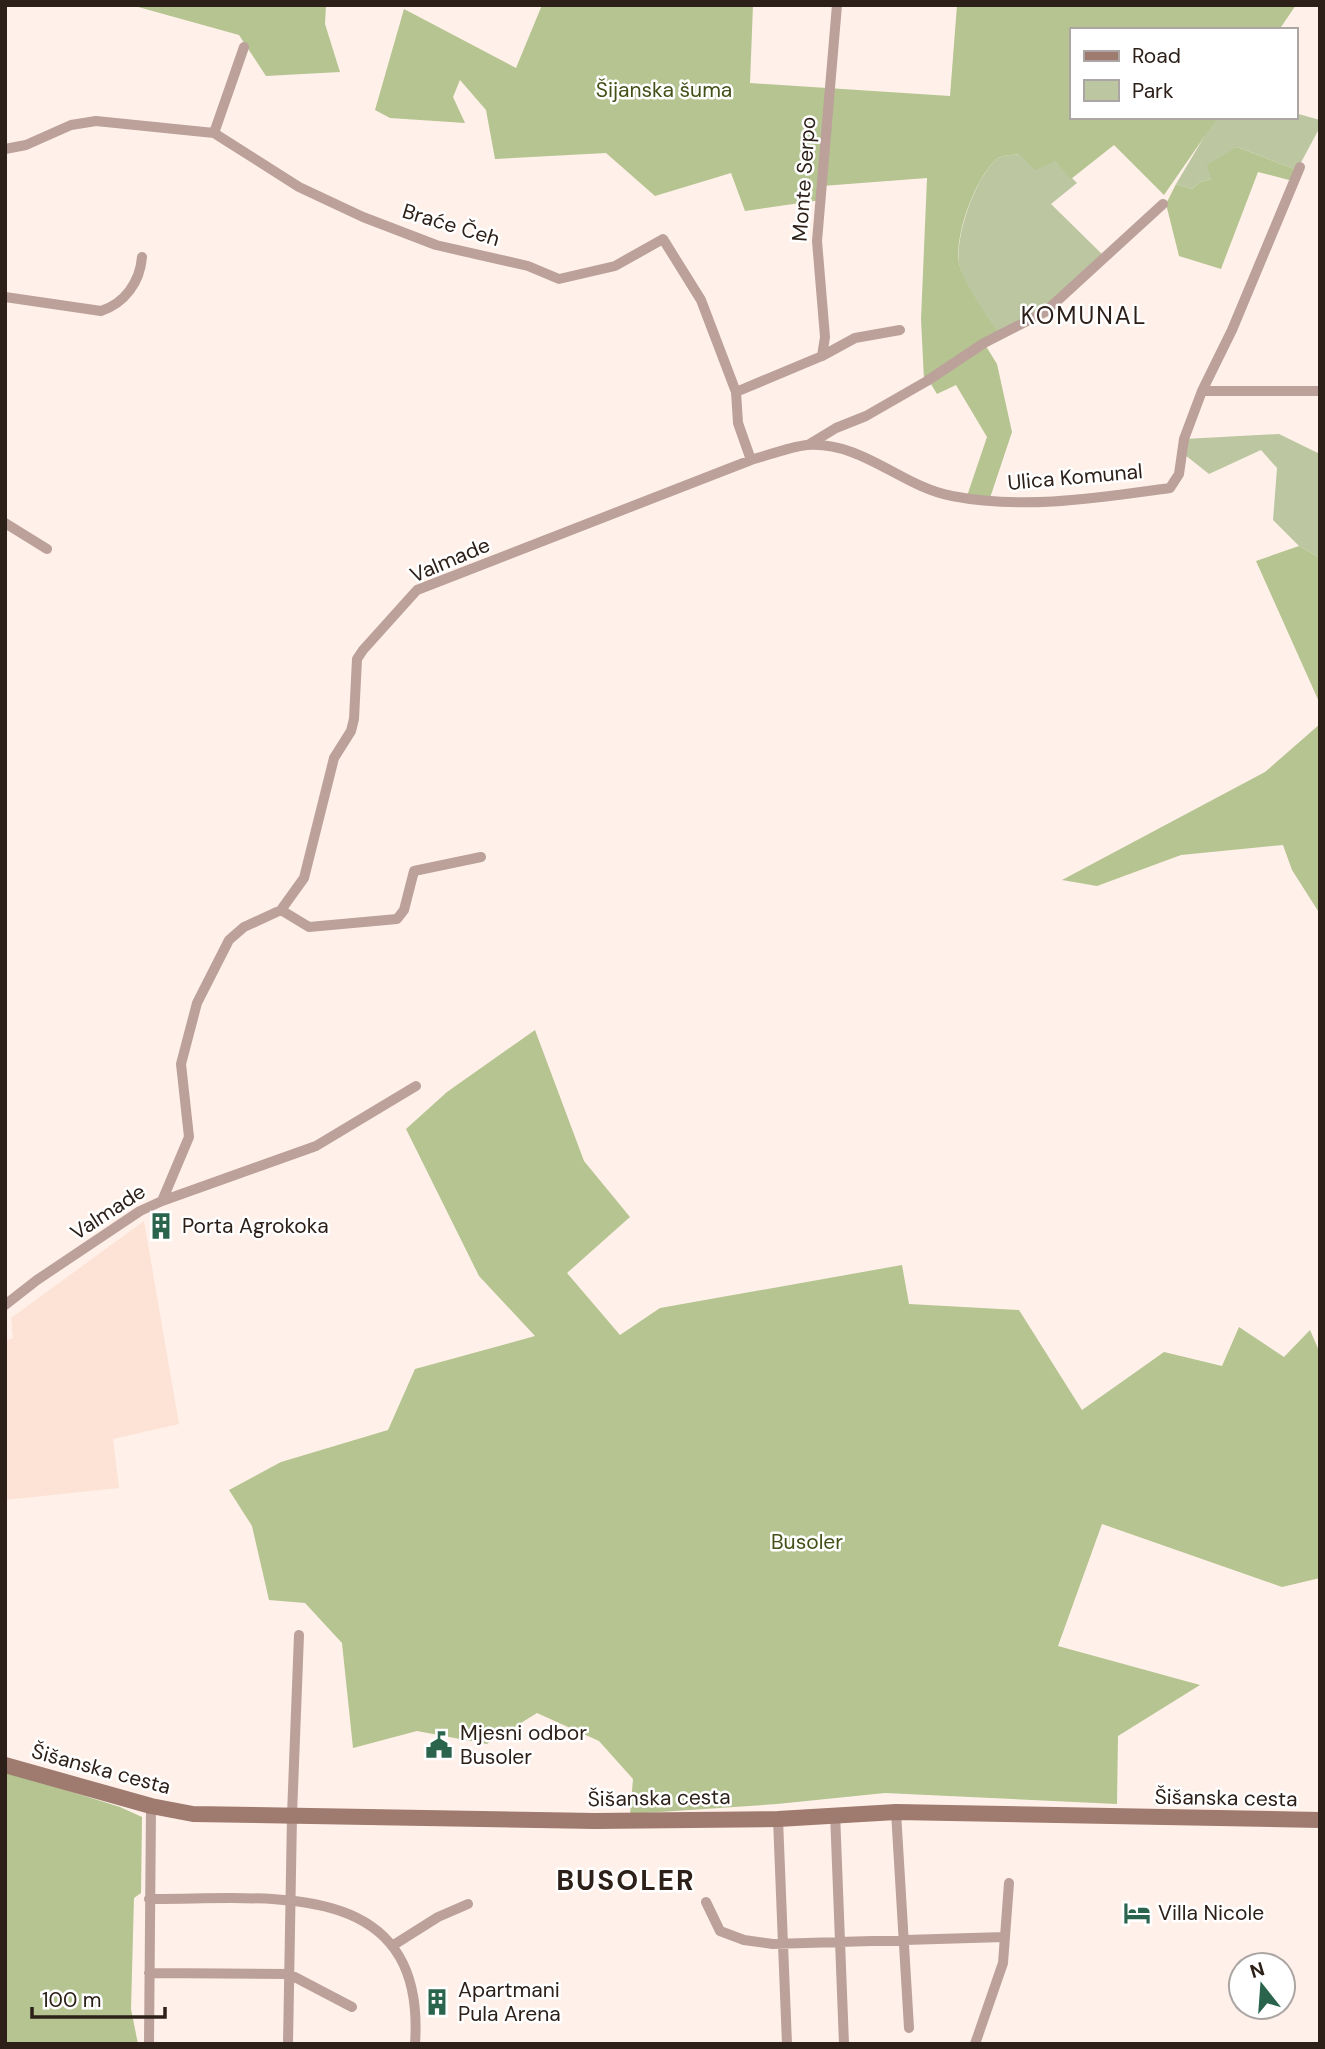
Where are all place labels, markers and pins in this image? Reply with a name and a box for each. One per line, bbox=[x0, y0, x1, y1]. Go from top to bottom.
building icon: Porta Agrokoka bbox=[146, 1211, 176, 1241]
place label: Porta Agrokoka bbox=[182, 1212, 329, 1240]
place label: Mjesni odbor Busoler bbox=[460, 1719, 587, 1771]
public building icon: Mjesni odbor Busoler bbox=[424, 1730, 454, 1760]
hotel icon: Villa Nicole bbox=[1122, 1898, 1152, 1928]
place label: Villa Nicole bbox=[1158, 1899, 1264, 1927]
place label: Apartmani Pula Arena bbox=[458, 1976, 561, 2028]
building icon: Apartmani Pula Arena bbox=[422, 1987, 452, 2017]

